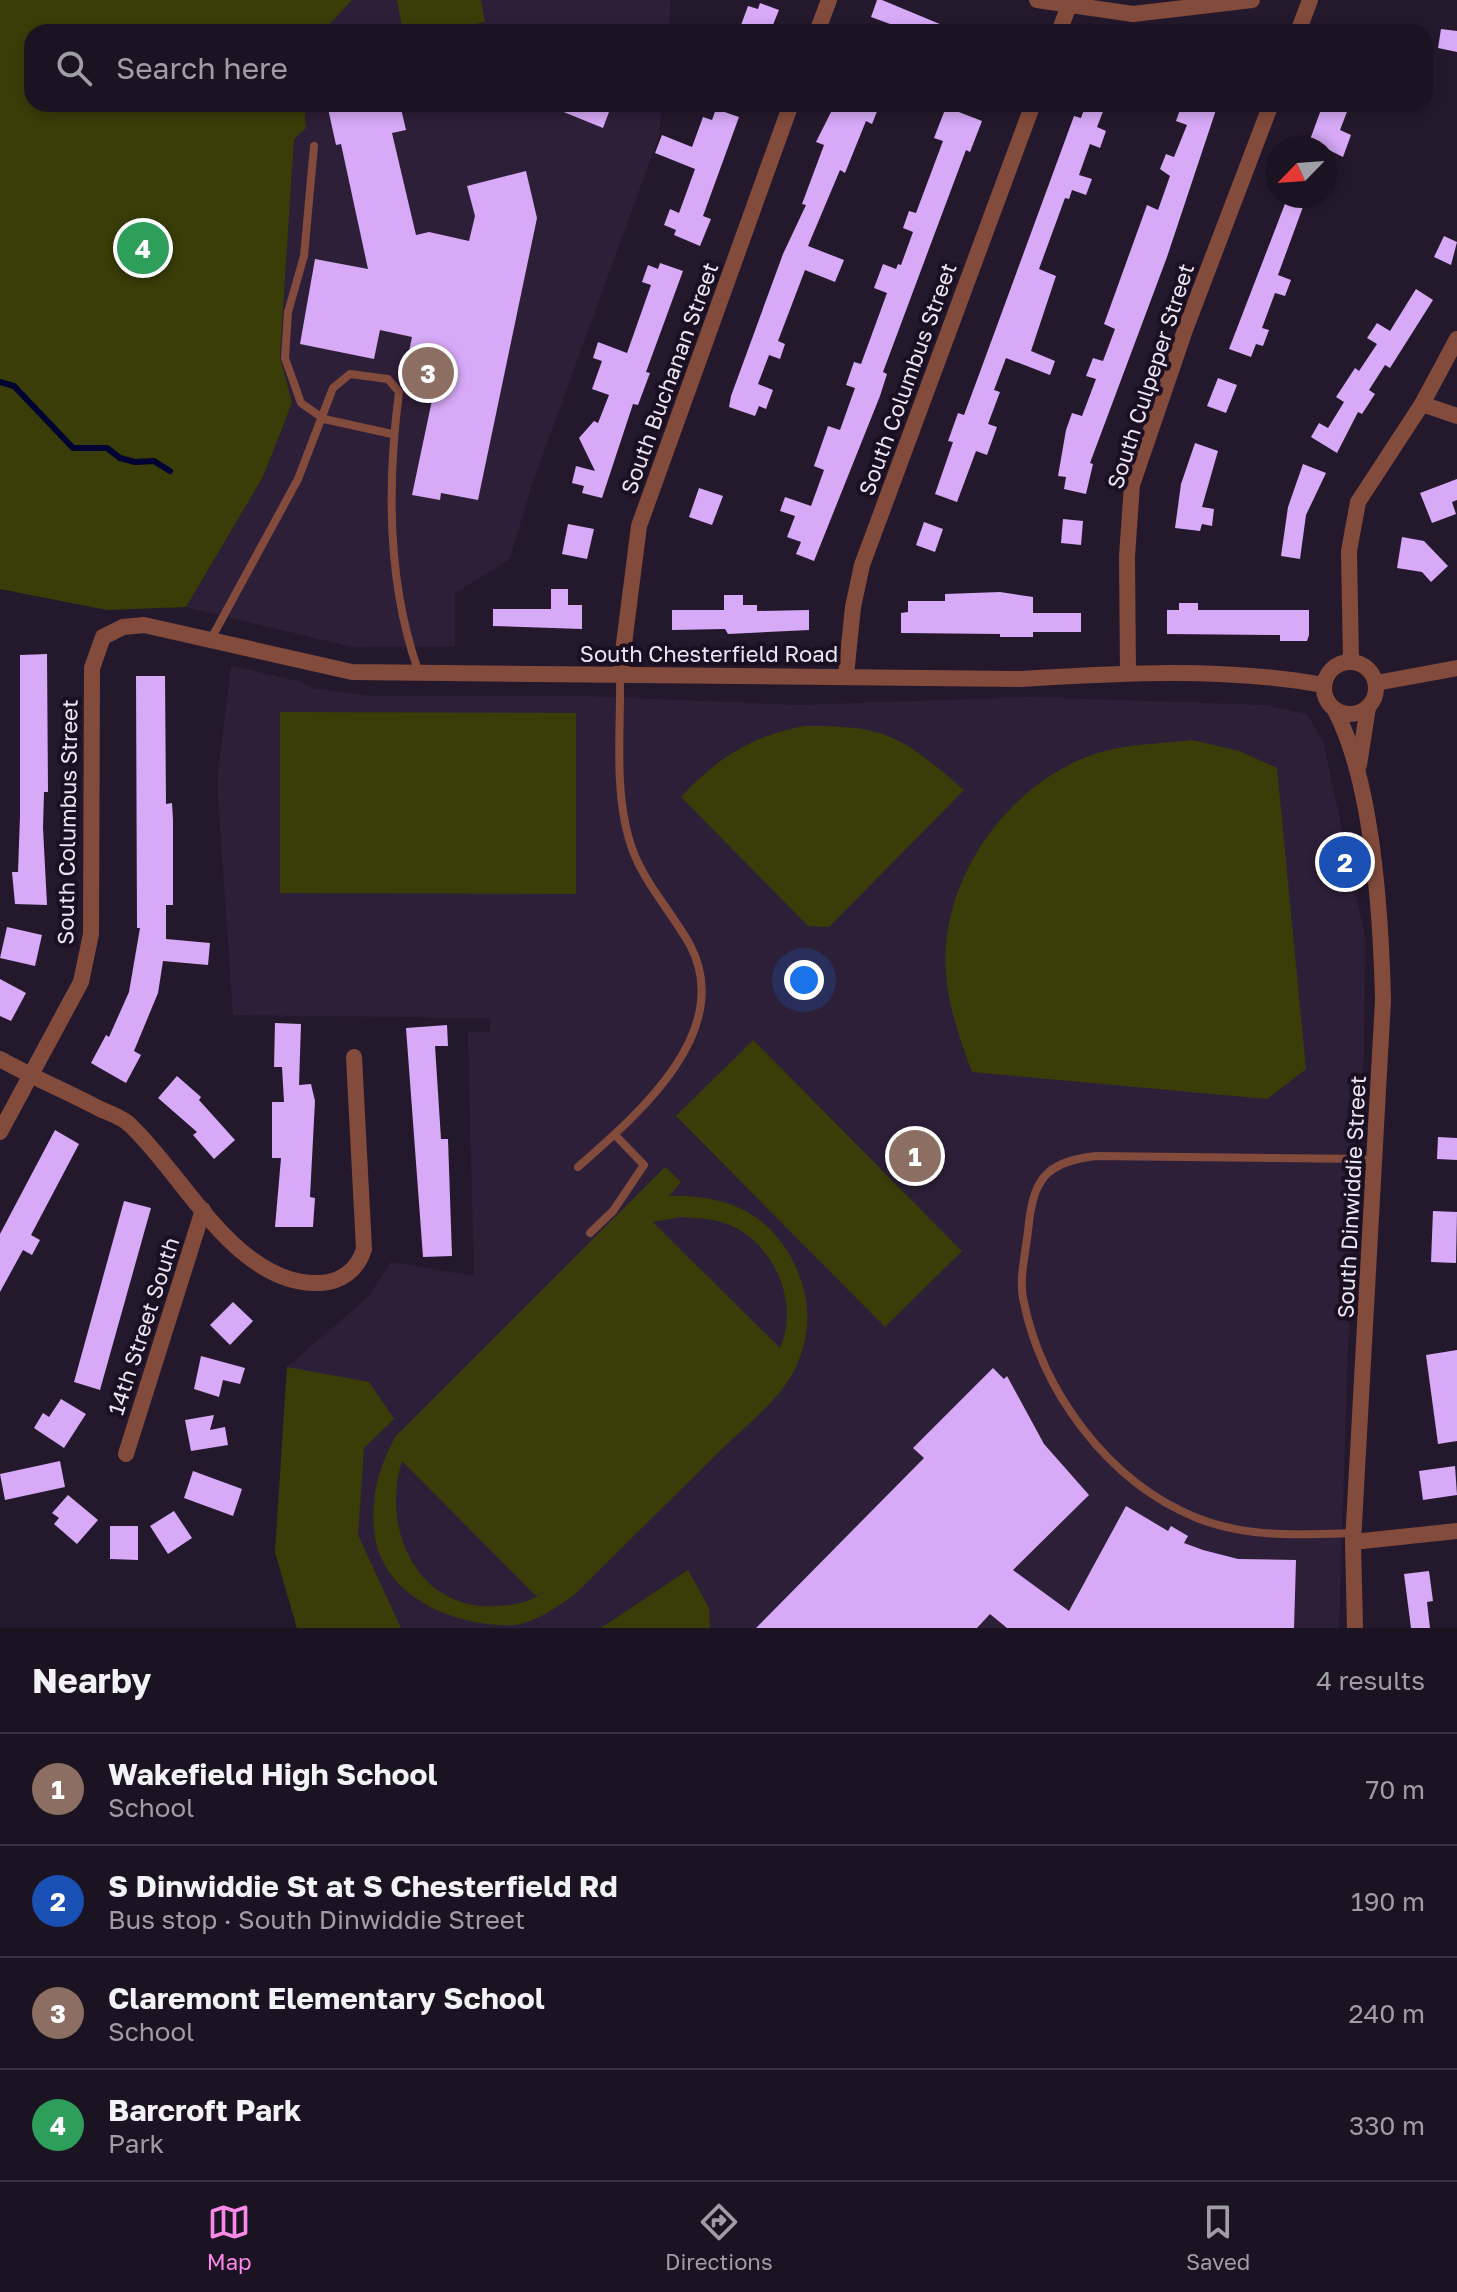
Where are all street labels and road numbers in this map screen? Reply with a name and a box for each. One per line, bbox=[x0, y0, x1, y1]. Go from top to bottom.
street label: South Buchanan Street bbox=[614, 258, 724, 498]
street label: South Columbus Street bbox=[852, 259, 962, 499]
street label: South Culpeper Street bbox=[1101, 260, 1199, 492]
street label: South Chesterfield Road bbox=[580, 640, 838, 667]
street label: South Columbus Street bbox=[51, 699, 83, 945]
street label: South Dinwiddie Street bbox=[1331, 1075, 1371, 1319]
street label: 14th Street South bbox=[102, 1234, 184, 1418]

